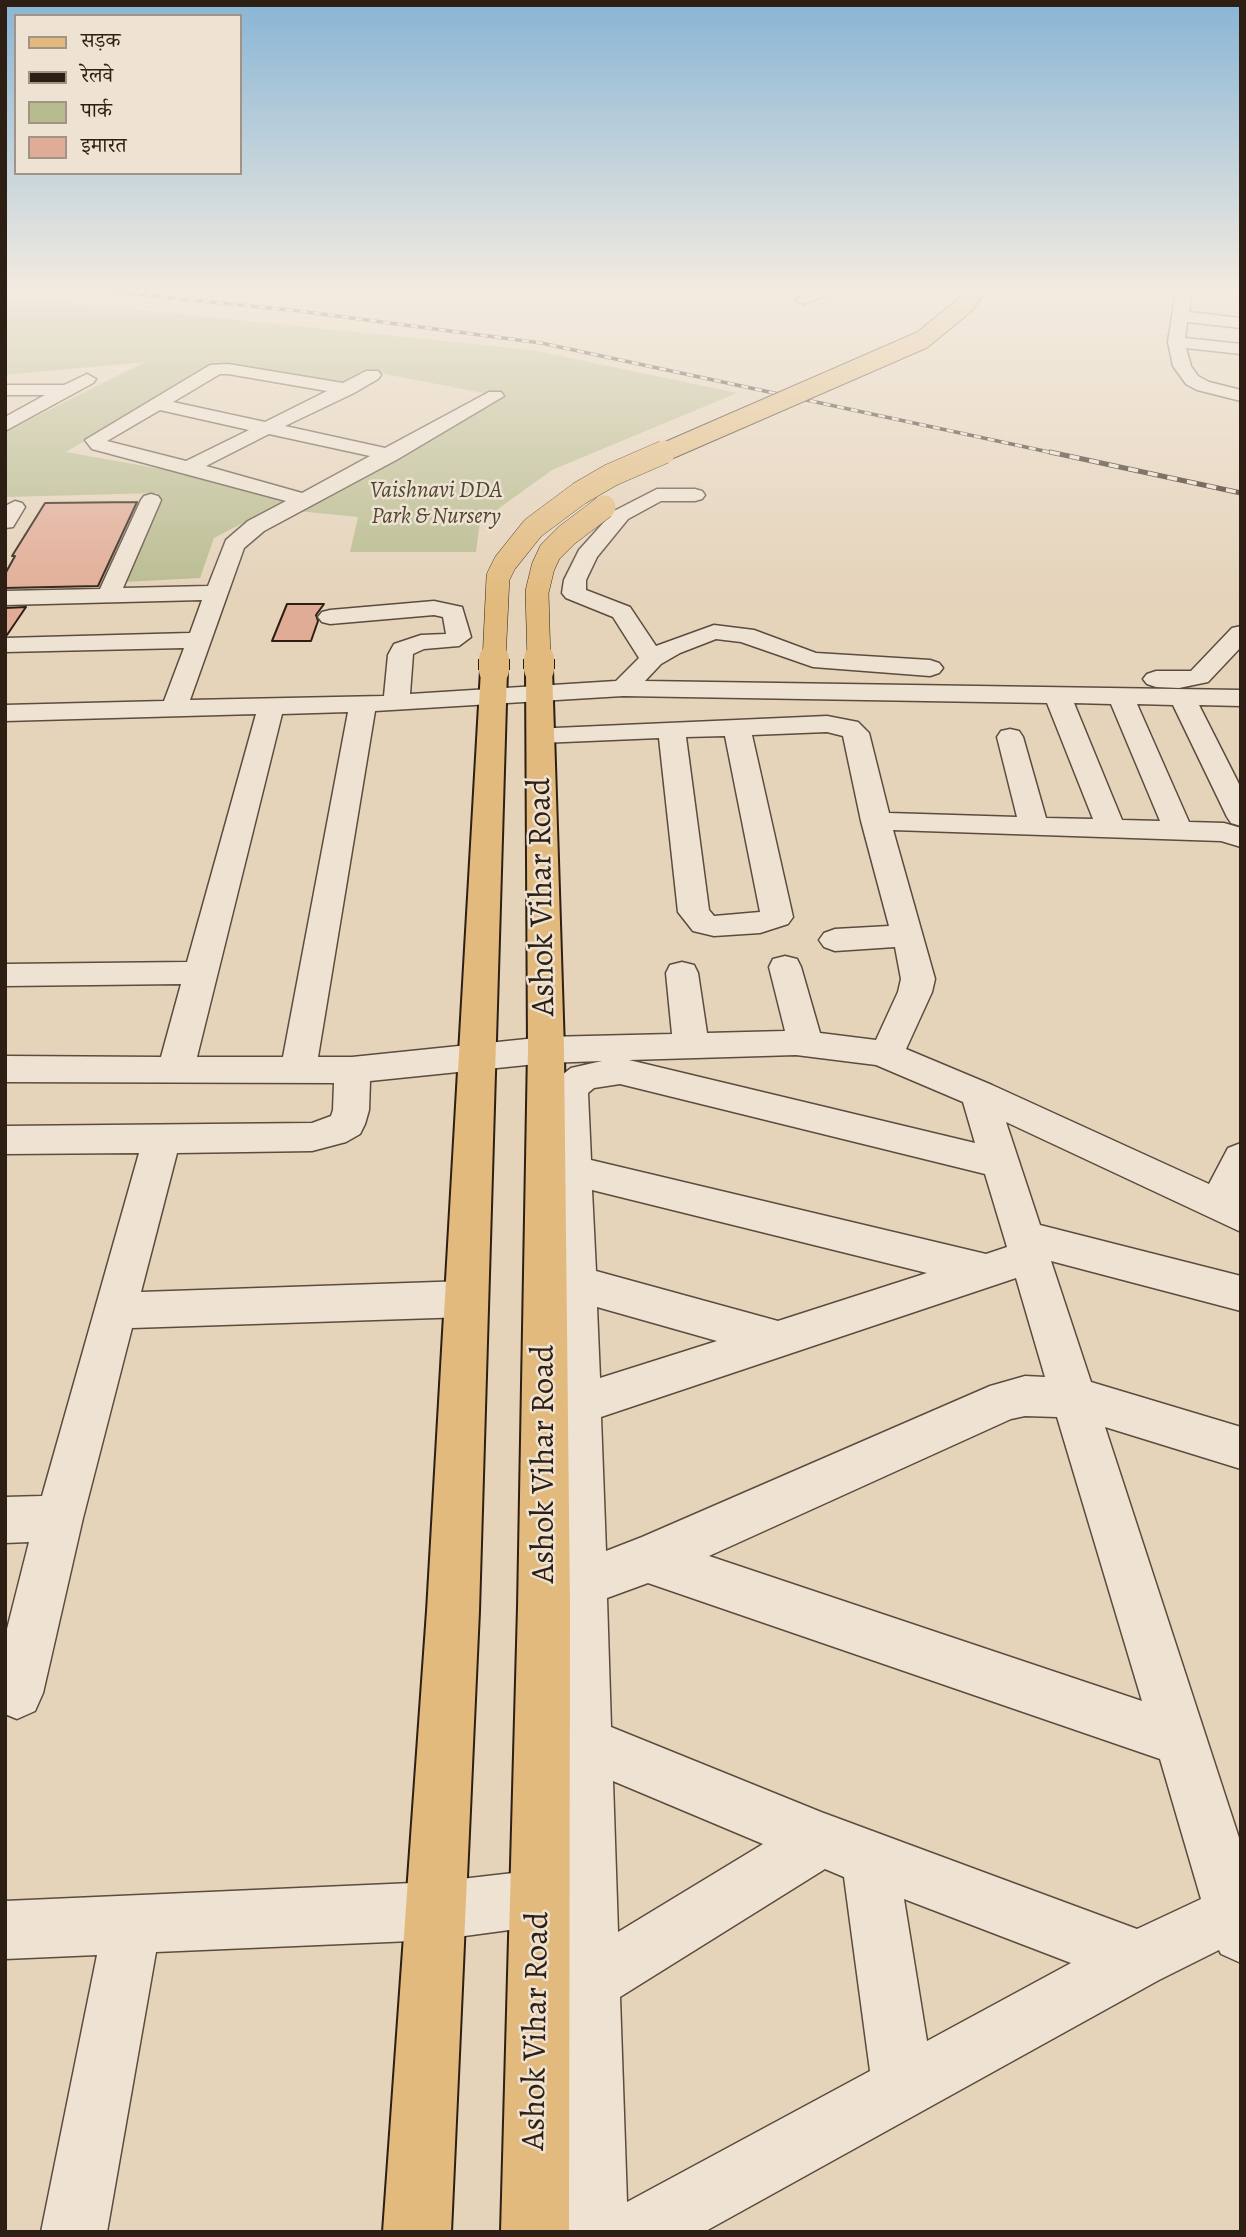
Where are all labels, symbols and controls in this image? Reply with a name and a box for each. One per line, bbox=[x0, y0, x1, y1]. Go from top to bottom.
legend bbox=[14, 14, 242, 175]
text: सड़क bbox=[81, 26, 120, 54]
text: रेलवे bbox=[81, 61, 113, 89]
text: पार्क bbox=[81, 96, 112, 124]
text: इमारत bbox=[81, 131, 127, 159]
park label: Vaishnavi DDA Park & Nursery bbox=[370, 477, 502, 531]
street label: Ashok Vihar Road bbox=[521, 777, 565, 1017]
street label: Ashok Vihar Road bbox=[525, 1345, 565, 1583]
street label: Ashok Vihar Road bbox=[515, 1911, 559, 2151]

